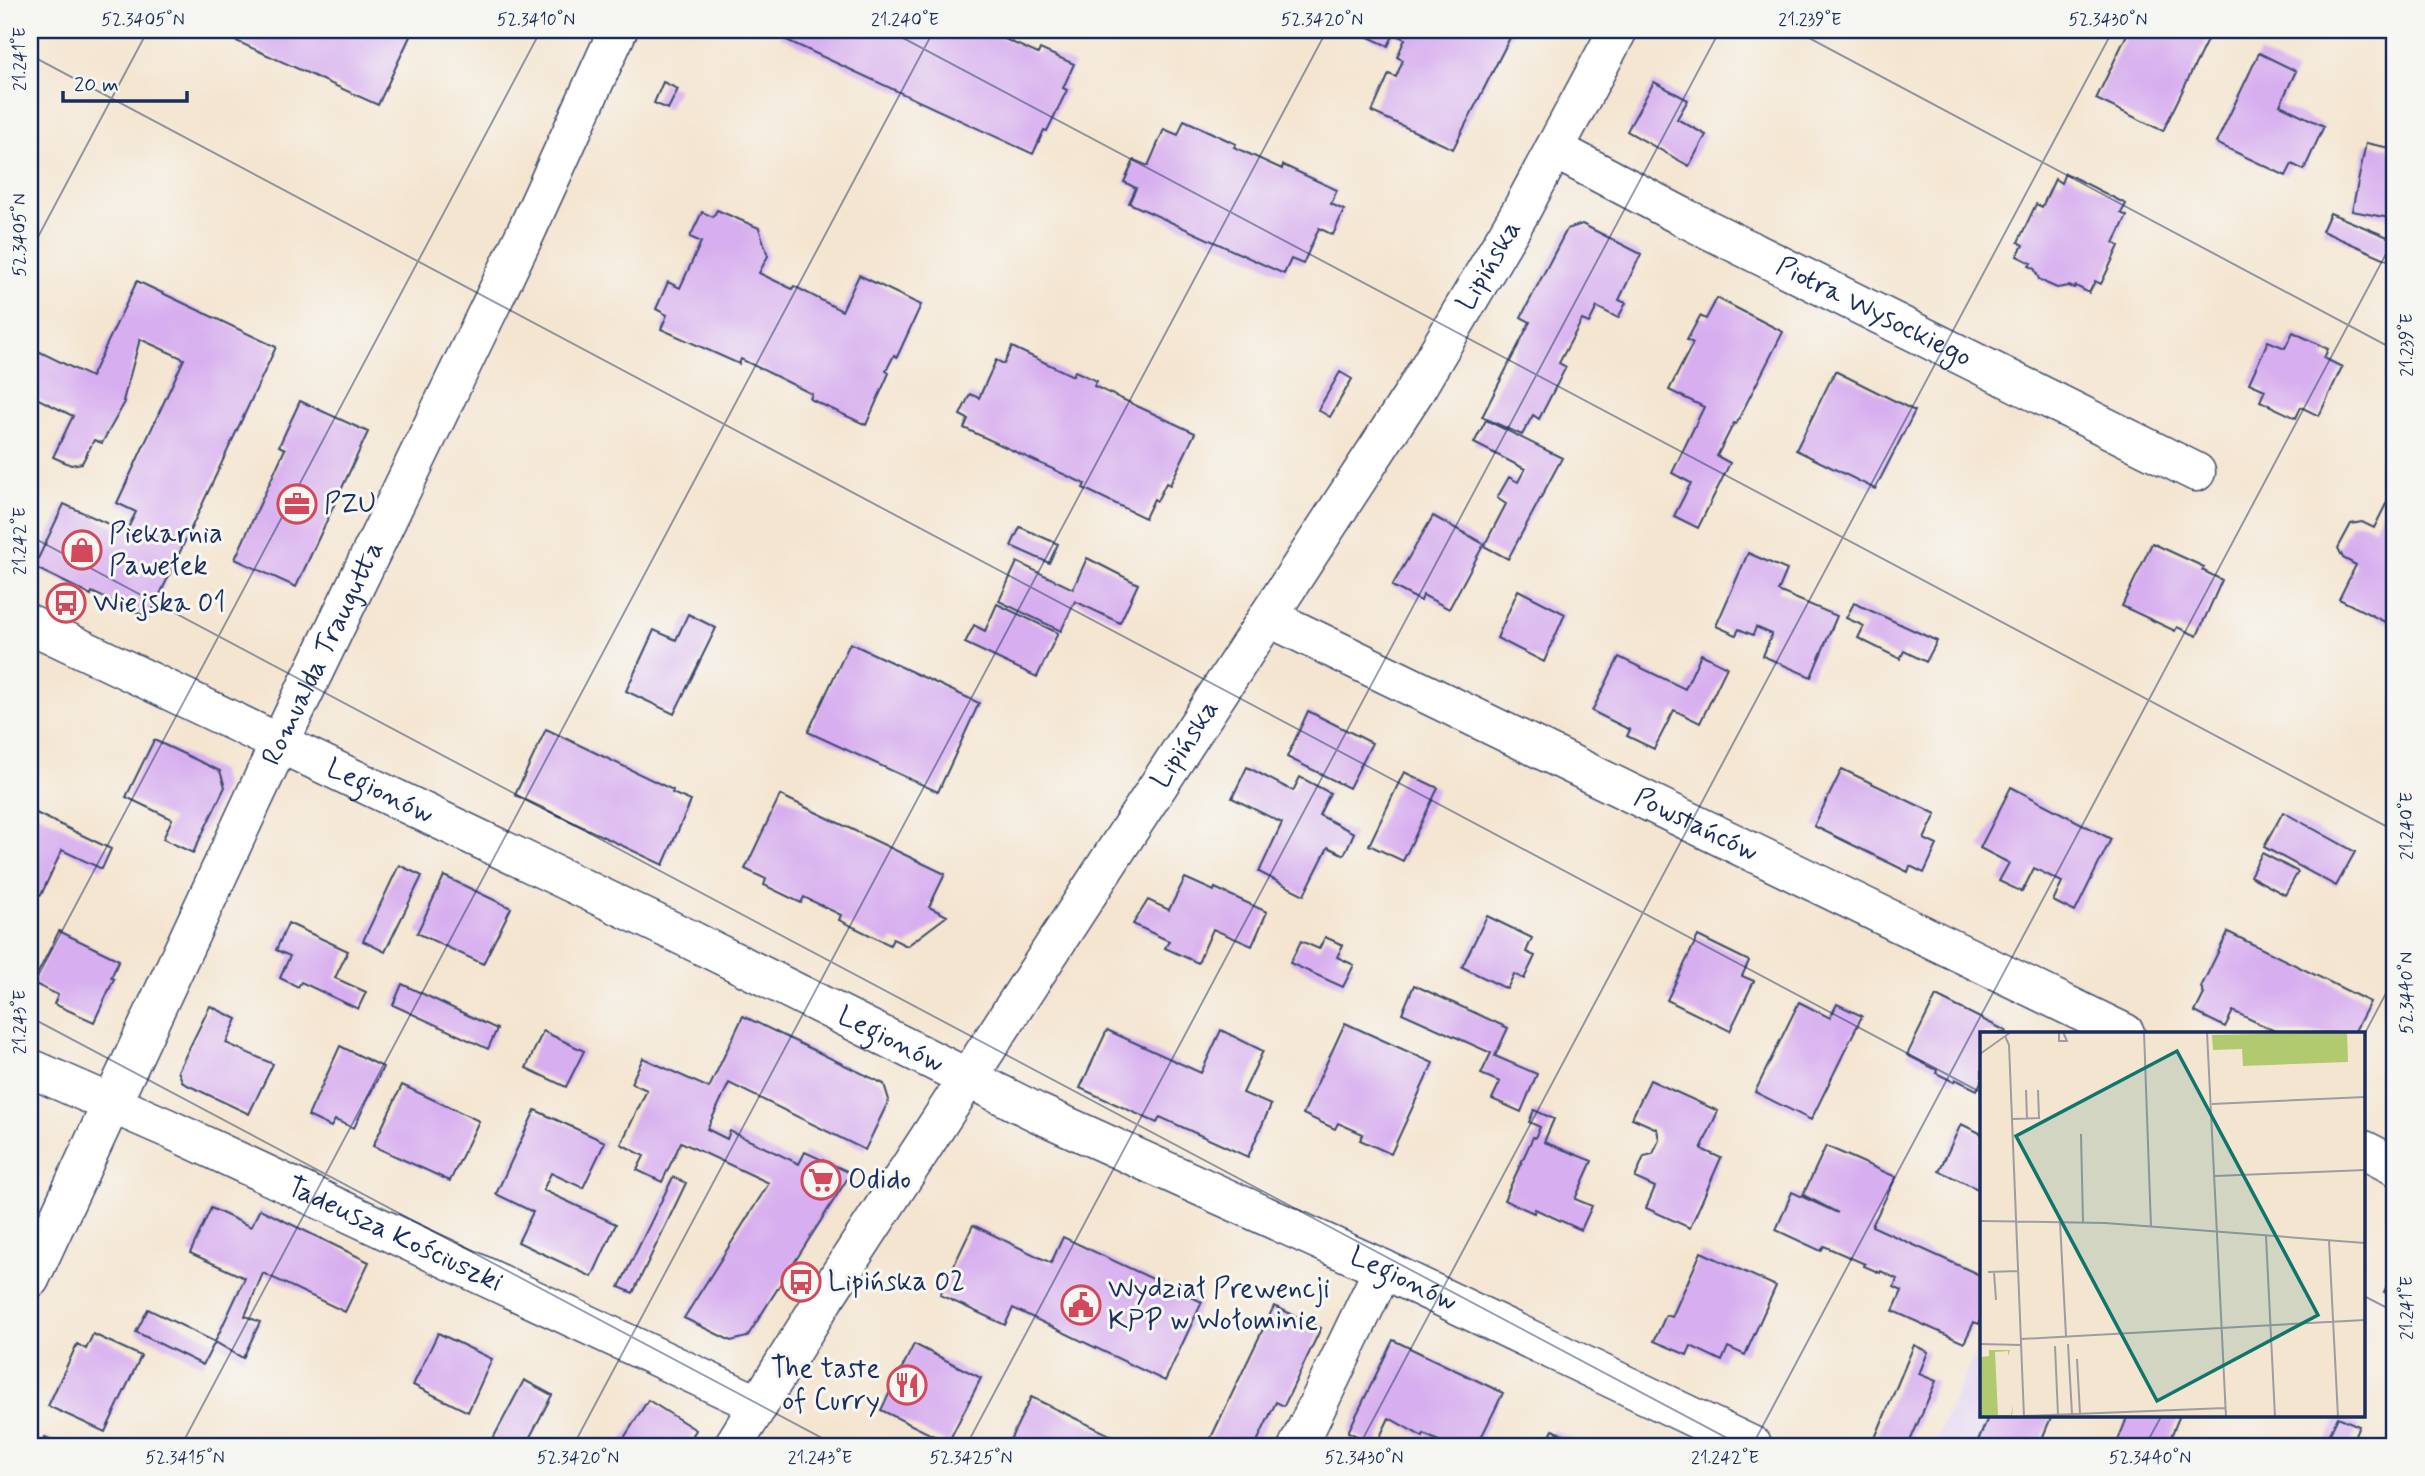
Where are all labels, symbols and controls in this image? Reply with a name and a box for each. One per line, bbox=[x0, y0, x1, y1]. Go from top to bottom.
text: 52.3405°N bbox=[101, 8, 185, 32]
text: 52.3410°N bbox=[497, 8, 575, 32]
text: 21.240°E bbox=[871, 8, 939, 32]
text: 52.3420°N bbox=[1281, 8, 1363, 32]
text: 21.239°E bbox=[1778, 8, 1842, 32]
text: 52.3430°N bbox=[2068, 8, 2148, 32]
text: 21.241°E bbox=[8, 27, 32, 91]
scale bar bbox=[63, 60, 187, 104]
text: 20 m bbox=[74, 71, 119, 99]
text: 52.3405°N bbox=[8, 193, 32, 277]
street label: Lipińska bbox=[1448, 213, 1530, 317]
street label: Piotra Wysockiego bbox=[1770, 248, 1978, 376]
text: 21.239°E bbox=[2395, 313, 2419, 377]
office icon: PZU bbox=[276, 483, 318, 525]
place label: PZU bbox=[324, 486, 376, 523]
text: 21.242°E bbox=[8, 507, 32, 575]
place label: Piekarnia Pawełek bbox=[109, 516, 223, 585]
shop icon: Piekarnia Pawełek bbox=[61, 529, 103, 571]
street label: Romualda Traugutta bbox=[253, 535, 393, 771]
bus stop icon: Wiejska 01 bbox=[45, 582, 87, 624]
place label: Wiejska 01 bbox=[93, 585, 226, 622]
street label: Lipińska bbox=[1143, 692, 1228, 796]
street label: Legionów bbox=[320, 750, 440, 833]
street label: Powstańców bbox=[1628, 779, 1764, 871]
text: 21.240°E bbox=[2395, 792, 2419, 860]
text: 52.3440°N bbox=[2395, 952, 2419, 1034]
text: 21.243°E bbox=[8, 990, 32, 1054]
street label: Legionów bbox=[831, 997, 951, 1082]
inset map bbox=[1980, 1032, 2366, 1416]
supermarket icon: Odido bbox=[800, 1159, 842, 1201]
place label: Odido bbox=[848, 1162, 911, 1199]
street label: Tadeusza Kościuszki bbox=[281, 1168, 509, 1301]
street label: Legionów bbox=[1344, 1238, 1463, 1320]
bus stop icon: Lipińska 02 bbox=[780, 1261, 822, 1303]
place label: Lipińska 02 bbox=[828, 1264, 965, 1301]
place label: Wydział Prewencji KPP w Wołominie bbox=[1108, 1271, 1330, 1340]
text: 21.241°E bbox=[2395, 1276, 2419, 1340]
public building icon: Wydział Prewencji KPP w Wołominie bbox=[1060, 1284, 1102, 1326]
place label: The taste of Curry bbox=[771, 1351, 880, 1420]
restaurant icon: The taste of Curry bbox=[886, 1364, 928, 1406]
text: 52.3415°N bbox=[145, 1446, 225, 1470]
text: 52.3420°N bbox=[537, 1446, 619, 1470]
text: 21.243°E bbox=[788, 1446, 852, 1470]
text: 52.3425°N bbox=[929, 1446, 1013, 1470]
text: 52.3430°N bbox=[1324, 1446, 1404, 1470]
text: 21.242°E bbox=[1691, 1446, 1759, 1470]
text: 52.3440°N bbox=[2109, 1446, 2191, 1470]

